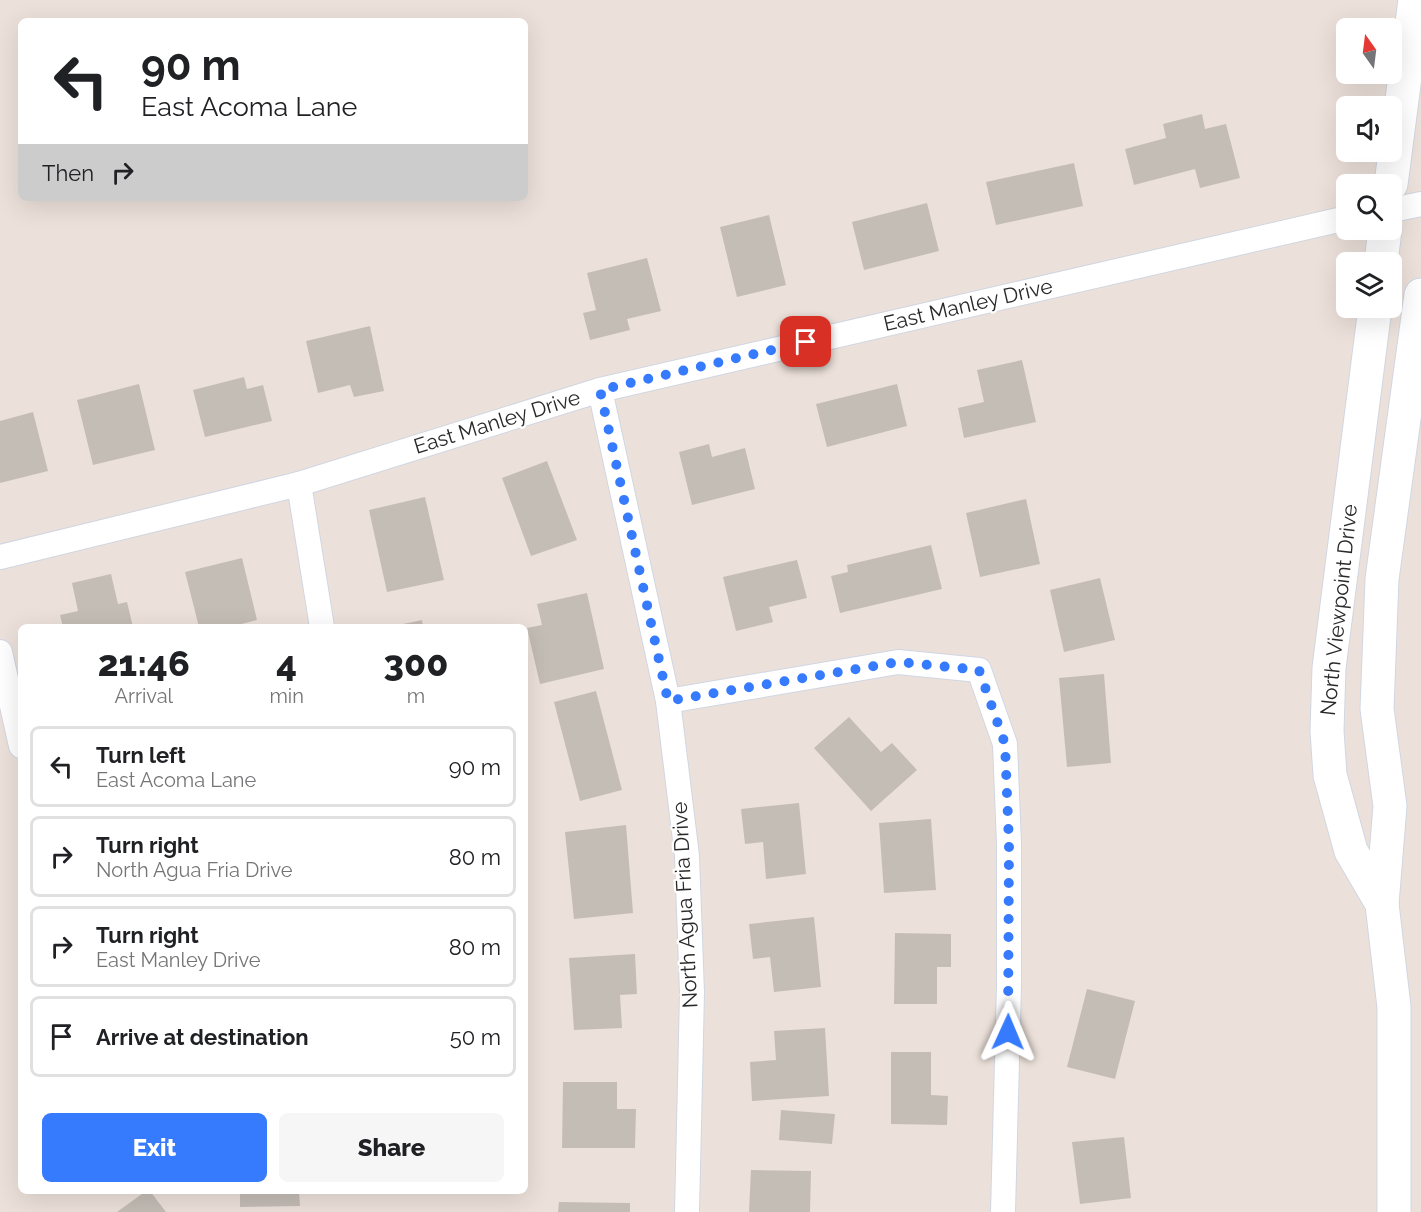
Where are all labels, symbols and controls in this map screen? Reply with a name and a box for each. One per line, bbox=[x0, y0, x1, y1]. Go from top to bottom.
north arrow bbox=[1336, 18, 1402, 84]
map controls bbox=[1336, 18, 1402, 318]
text: 90 m bbox=[141, 41, 241, 90]
icon: left bbox=[42, 42, 120, 120]
text: East Acoma Lane bbox=[141, 91, 357, 122]
button: sound bbox=[1336, 96, 1402, 162]
icon: right bbox=[106, 156, 139, 189]
text: Then bbox=[42, 160, 94, 186]
button: search bbox=[1336, 174, 1402, 240]
button: layers bbox=[1336, 252, 1402, 318]
street label: East Manley Drive bbox=[881, 273, 1055, 336]
pin bbox=[780, 316, 831, 367]
icon: arrive bbox=[789, 325, 822, 358]
street label: East Manley Drive bbox=[411, 384, 583, 459]
street label: North Viewpoint Drive bbox=[1315, 503, 1362, 717]
text: 21:46 bbox=[98, 642, 190, 684]
text: 4 bbox=[276, 642, 297, 684]
text: 300 bbox=[384, 642, 448, 684]
text: Arrival bbox=[114, 684, 173, 708]
text: min bbox=[269, 684, 304, 708]
text: m bbox=[407, 684, 425, 708]
text: Turn left bbox=[96, 742, 186, 768]
icon: left bbox=[45, 750, 78, 783]
text: 90 m bbox=[449, 754, 501, 780]
text: East Acoma Lane bbox=[96, 768, 256, 792]
street label: North Agua Fria Drive bbox=[667, 801, 702, 1009]
text: Turn right bbox=[96, 832, 199, 858]
icon: right bbox=[45, 840, 78, 873]
text: 80 m bbox=[449, 844, 501, 870]
text: North Agua Fria Drive bbox=[96, 858, 293, 882]
text: Turn right bbox=[96, 922, 199, 948]
icon: right bbox=[45, 930, 78, 963]
text: 80 m bbox=[449, 934, 501, 960]
text: East Manley Drive bbox=[96, 948, 261, 972]
position arrow bbox=[976, 1000, 1040, 1064]
icon: arrive bbox=[45, 1020, 78, 1053]
text: Arrive at destination bbox=[96, 1024, 309, 1050]
text: 50 m bbox=[450, 1024, 501, 1050]
button: Exit bbox=[42, 1113, 267, 1182]
button: Share bbox=[279, 1113, 504, 1182]

